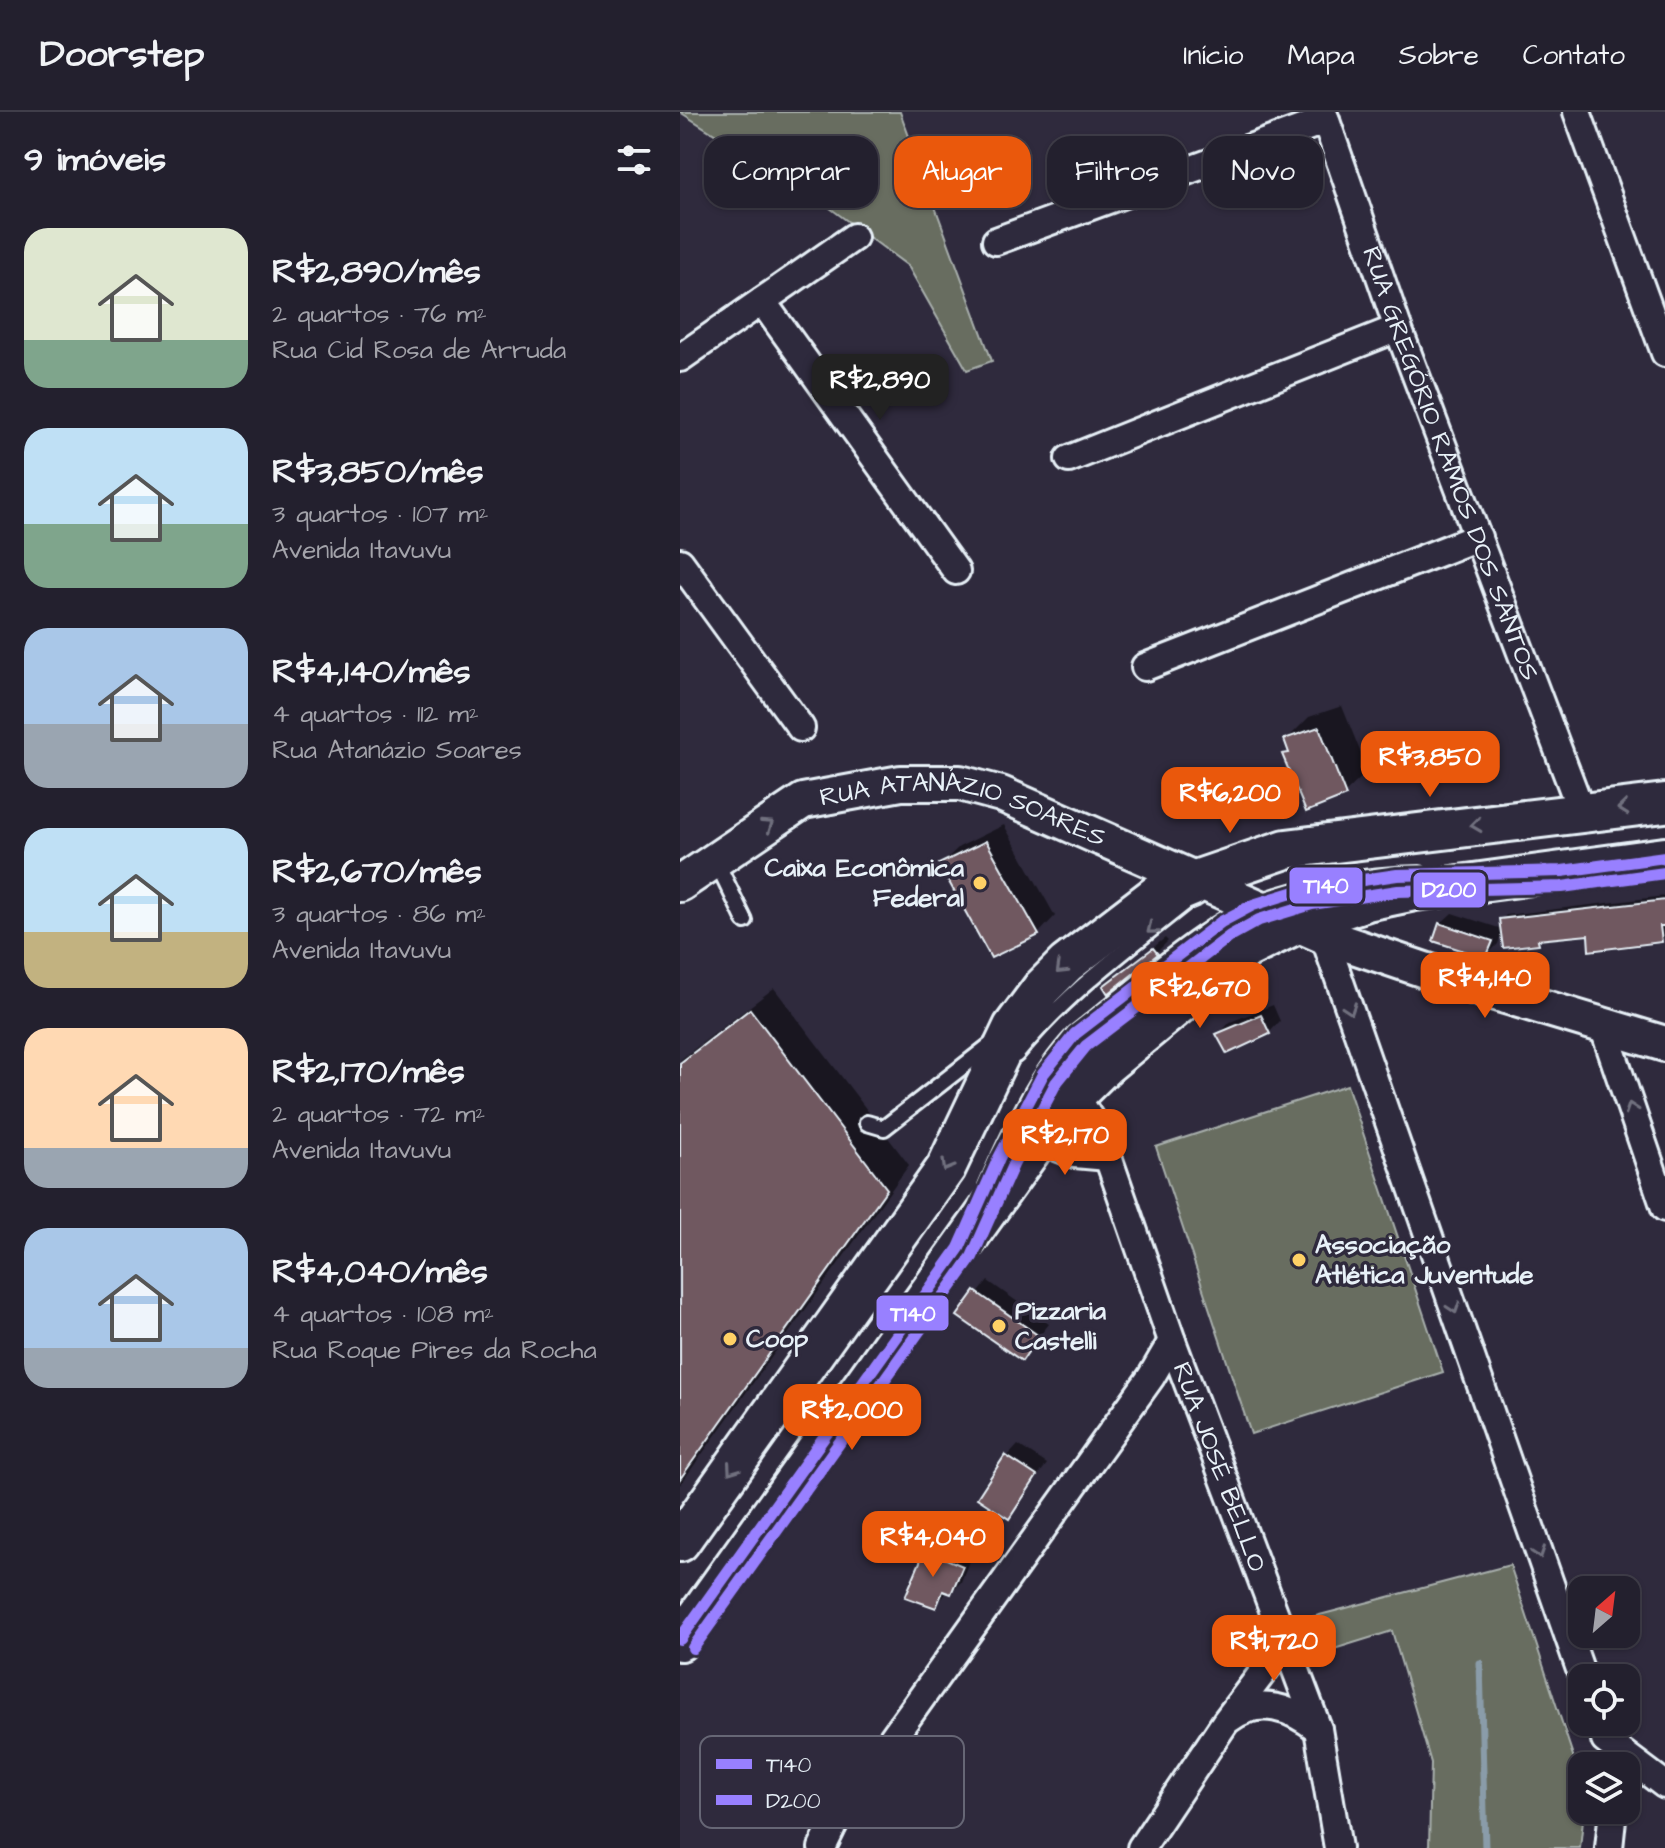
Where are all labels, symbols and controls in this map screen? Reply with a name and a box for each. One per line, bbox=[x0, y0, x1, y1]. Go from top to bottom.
text: Doorstep bbox=[40, 29, 205, 81]
text: Início bbox=[1183, 36, 1243, 75]
text: Mapa bbox=[1287, 36, 1355, 75]
text: Sobre bbox=[1399, 36, 1479, 75]
text: Contato bbox=[1523, 36, 1625, 75]
text: 9 imóveis bbox=[24, 136, 166, 184]
chip: Comprar bbox=[704, 136, 878, 208]
chip: Alugar bbox=[894, 136, 1031, 208]
chip: Filtros bbox=[1047, 136, 1187, 208]
chip: Novo bbox=[1203, 136, 1323, 208]
icon: filters bbox=[612, 138, 656, 182]
street label: RUA GREGÓRIO RAMOS DOS SANTOS bbox=[1353, 242, 1548, 686]
text: R$2,890/mês bbox=[272, 248, 481, 296]
icon: home bbox=[88, 260, 184, 356]
text: 2 quartos · 76 m² bbox=[272, 296, 487, 332]
text: Rua Cid Rosa de Arruda bbox=[272, 332, 566, 368]
pin: R$2,890 bbox=[806, 354, 954, 422]
text: R$2,890 bbox=[830, 362, 930, 398]
text: R$3,850/mês bbox=[272, 448, 483, 496]
icon: home bbox=[88, 460, 184, 556]
text: 3 quartos · 107 m² bbox=[272, 496, 489, 532]
text: Avenida Itavuvu bbox=[272, 532, 451, 568]
text: R$4,140/mês bbox=[272, 648, 471, 696]
icon: home bbox=[88, 660, 184, 756]
text: 4 quartos · 112 m² bbox=[272, 696, 479, 732]
pin: R$3,850 bbox=[1356, 731, 1504, 799]
text: Rua Atanázio Soares bbox=[272, 732, 522, 768]
text: R$3,850 bbox=[1379, 739, 1481, 775]
street label: RUA ATANÁZIO SOARES bbox=[817, 765, 1111, 856]
pin: R$6,200 bbox=[1156, 767, 1304, 835]
text: R$6,200 bbox=[1179, 775, 1281, 811]
one-way arrow bbox=[1616, 800, 1629, 817]
one-way arrow bbox=[1469, 816, 1483, 833]
one-way arrow bbox=[759, 820, 774, 835]
text: R$2,670/mês bbox=[272, 848, 482, 896]
place label: Caixa Econômica Federal bbox=[765, 850, 965, 916]
icon: home bbox=[88, 860, 184, 956]
line badge: T140 bbox=[1288, 866, 1364, 905]
text: T140 bbox=[1302, 871, 1349, 902]
line badge: D200 bbox=[1412, 871, 1487, 909]
marker: Caixa Econômica Federal bbox=[971, 874, 989, 892]
text: D200 bbox=[1422, 875, 1476, 906]
text: 3 quartos · 86 m² bbox=[272, 896, 486, 932]
one-way arrow bbox=[1147, 919, 1161, 934]
text: Avenida Itavuvu bbox=[272, 932, 451, 968]
pin: R$4,140 bbox=[1411, 952, 1559, 1020]
one-way arrow bbox=[1056, 960, 1070, 975]
text: R$4,140 bbox=[1439, 960, 1531, 996]
pin: R$2,670 bbox=[1126, 962, 1274, 1030]
text: R$2,670 bbox=[1149, 970, 1251, 1006]
one-way arrow bbox=[1340, 1002, 1356, 1016]
text: R$2,170/mês bbox=[272, 1048, 465, 1096]
icon: home bbox=[88, 1060, 184, 1156]
text: 2 quartos · 72 m² bbox=[272, 1096, 485, 1132]
one-way arrow bbox=[1624, 1101, 1640, 1115]
pin: R$2,170 bbox=[991, 1109, 1139, 1177]
text: R$2,170 bbox=[1021, 1117, 1109, 1153]
text: Avenida Itavuvu bbox=[272, 1132, 451, 1168]
one-way arrow bbox=[941, 1157, 957, 1172]
place label: Associação Atlética Juventude bbox=[1315, 1227, 1534, 1293]
text: R$4,040/mês bbox=[272, 1248, 488, 1296]
marker: Associação Atlética Juventude bbox=[1290, 1251, 1308, 1269]
icon: home bbox=[88, 1260, 184, 1356]
place label: Pizzaria Castelli bbox=[1015, 1293, 1107, 1359]
line badge: T140 bbox=[875, 1294, 950, 1332]
text: 4 quartos · 108 m² bbox=[272, 1296, 494, 1332]
text: T140 bbox=[889, 1299, 936, 1330]
one-way arrow bbox=[1444, 1300, 1460, 1314]
marker: Pizzaria Castelli bbox=[990, 1317, 1008, 1335]
place label: Coop bbox=[746, 1321, 809, 1357]
marker: Coop bbox=[721, 1330, 739, 1348]
text: Rua Roque Pires da Rocha bbox=[272, 1332, 597, 1368]
street label: RUA JOSÉ BELLO bbox=[1164, 1357, 1275, 1577]
pin: R$2,000 bbox=[778, 1384, 926, 1452]
text: R$2,000 bbox=[801, 1392, 903, 1428]
one-way arrow bbox=[727, 1461, 742, 1475]
pin: R$4,040 bbox=[859, 1511, 1007, 1579]
text: R$4,040 bbox=[880, 1519, 986, 1555]
one-way arrow bbox=[1530, 1545, 1546, 1559]
north arrow bbox=[1568, 1576, 1640, 1648]
map controls bbox=[1568, 1576, 1640, 1824]
pin: R$1,720 bbox=[1200, 1615, 1348, 1683]
text: R$1,720 bbox=[1230, 1623, 1318, 1659]
button: locate bbox=[1568, 1664, 1640, 1736]
legend bbox=[700, 1736, 964, 1828]
text: T140 bbox=[766, 1750, 811, 1781]
button: layers bbox=[1568, 1752, 1640, 1824]
text: D200 bbox=[766, 1786, 821, 1817]

